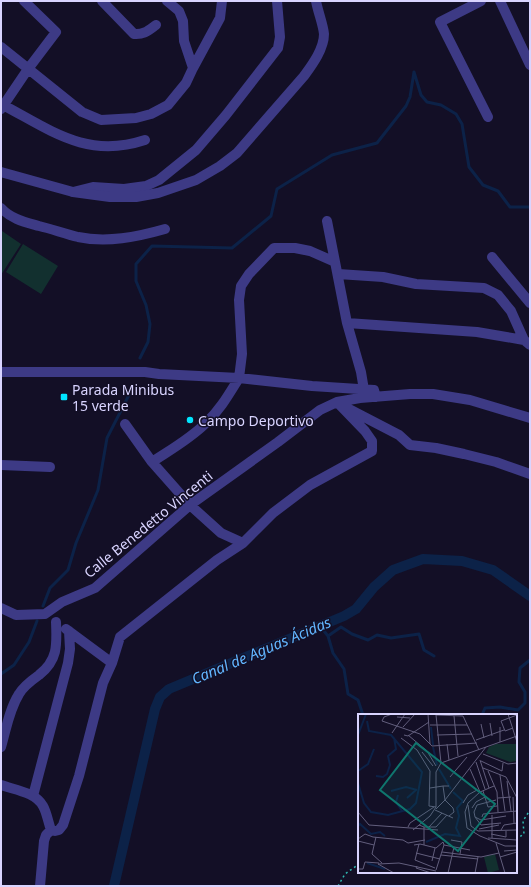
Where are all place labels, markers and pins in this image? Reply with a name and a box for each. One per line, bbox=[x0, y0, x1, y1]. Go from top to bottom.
place label: Parada Minibus 15 verde bbox=[72, 380, 175, 415]
marker: Parada Minibus 15 verde bbox=[59, 392, 69, 402]
place label: Campo Deportivo bbox=[198, 411, 314, 430]
marker: Campo Deportivo bbox=[185, 415, 195, 425]

